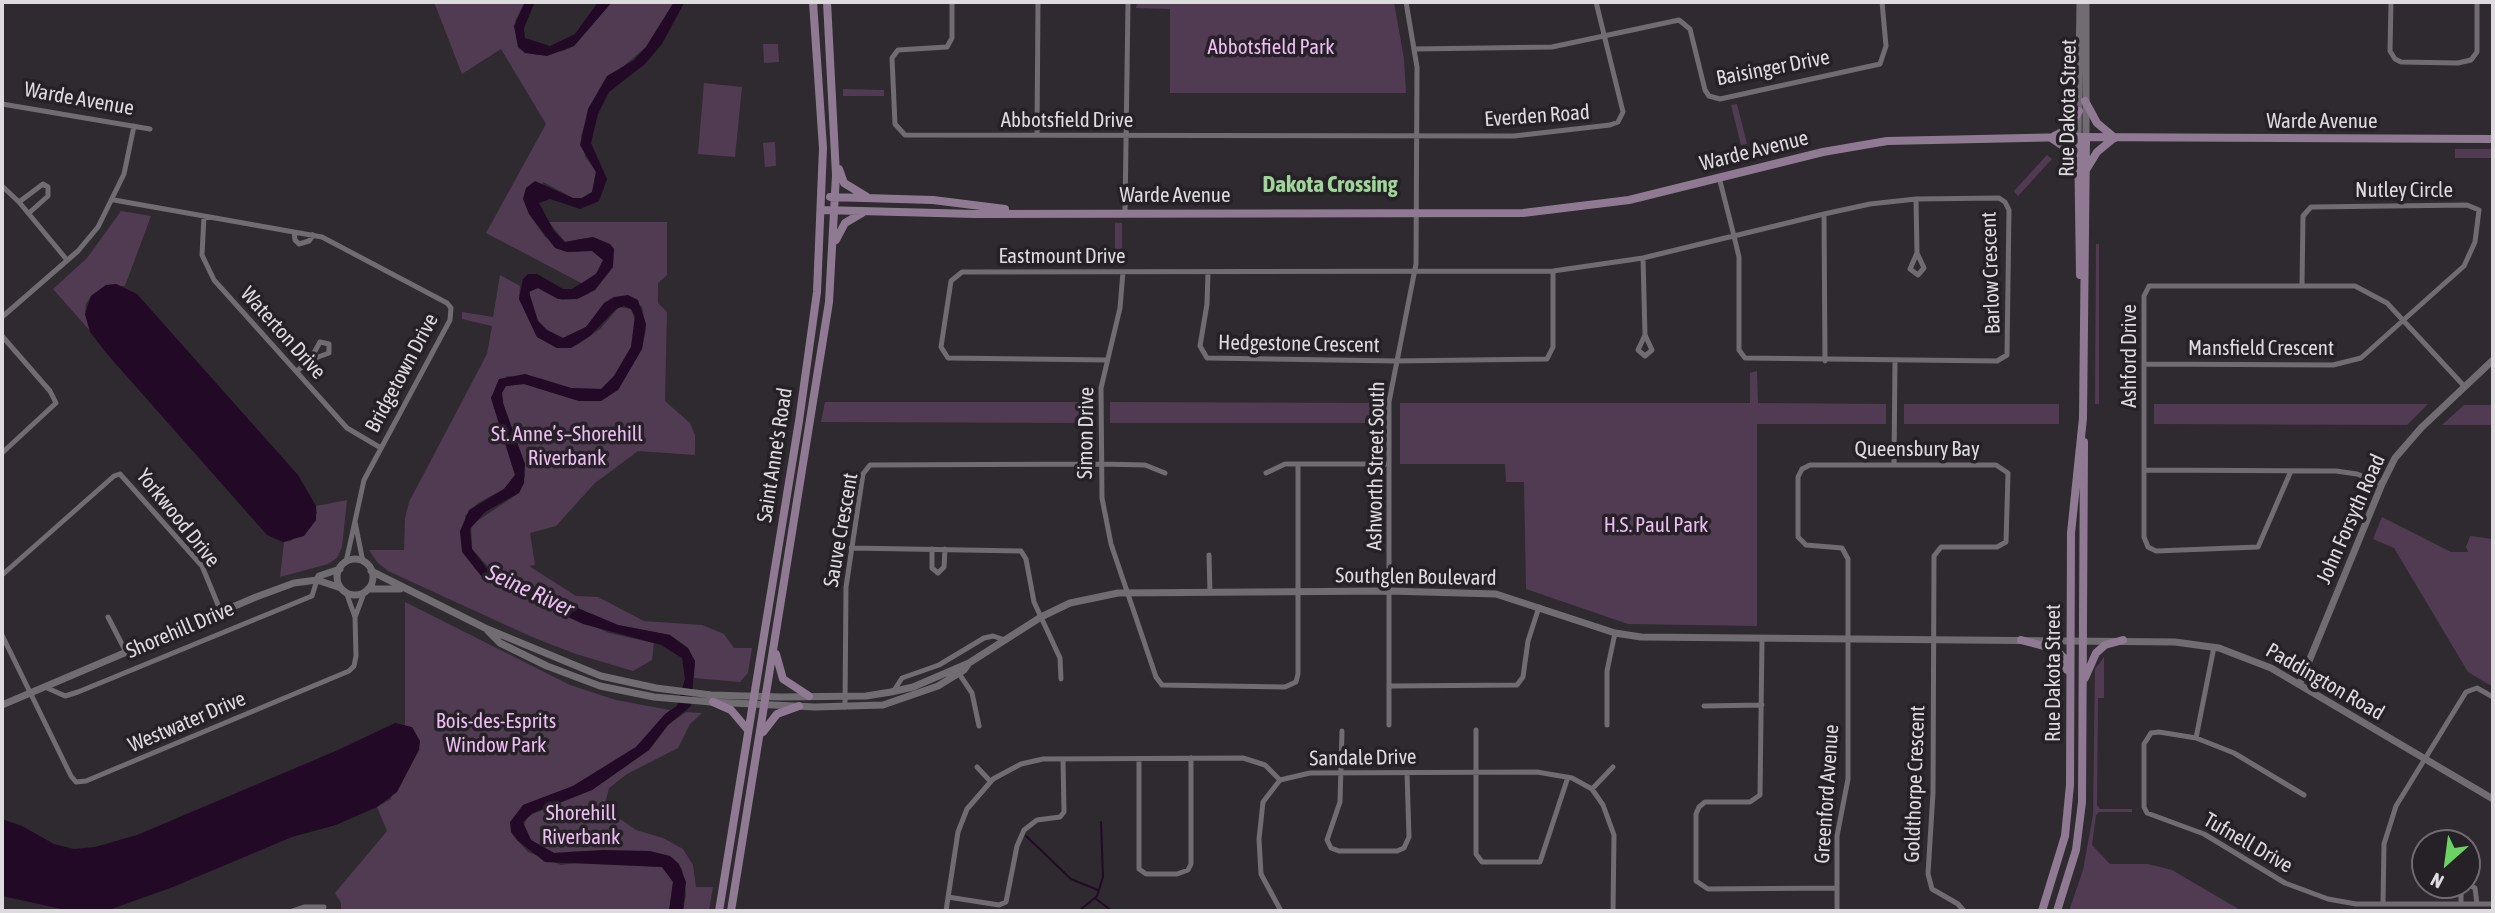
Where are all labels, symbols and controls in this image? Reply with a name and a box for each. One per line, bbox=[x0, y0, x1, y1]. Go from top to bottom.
park label: Abbotsfield Park bbox=[1208, 34, 1334, 60]
street label: Rue Dakota Street bbox=[2054, 39, 2082, 177]
street label: Baisinger Drive bbox=[1714, 45, 1832, 91]
street label: Warde Avenue bbox=[22, 77, 136, 121]
street label: Everden Road bbox=[1483, 100, 1591, 132]
street label: Abbotsfield Drive bbox=[1001, 107, 1133, 133]
street label: Warde Avenue bbox=[2266, 108, 2378, 134]
street label: Warde Avenue bbox=[1697, 125, 1811, 177]
district label: Dakota Crossing bbox=[1262, 171, 1398, 199]
street label: Nutley Circle bbox=[2355, 177, 2453, 203]
street label: Warde Avenue bbox=[1119, 182, 1231, 208]
street label: Barlow Crescent bbox=[1976, 211, 2006, 335]
street label: Eastmount Drive bbox=[998, 243, 1126, 269]
street label: Waterton Drive bbox=[235, 282, 331, 384]
street label: Ashford Drive bbox=[2116, 304, 2142, 408]
street label: Bridgetown Drive bbox=[360, 309, 444, 437]
street label: Hedgestone Crescent bbox=[1218, 330, 1380, 358]
street label: Mansfield Crescent bbox=[2188, 335, 2334, 361]
street label: Ashworth Street South bbox=[1362, 381, 1390, 551]
street label: Saint Anne's Road bbox=[752, 386, 798, 524]
street label: Simon Drive bbox=[1073, 387, 1099, 479]
park label: St. Anne’s–Shorehill Riverbank bbox=[491, 421, 643, 471]
street label: Queensbury Bay bbox=[1854, 436, 1980, 462]
street label: John Forsyth Road bbox=[2311, 450, 2391, 588]
street label: Yorkwood Drive bbox=[131, 464, 225, 572]
street label: Sauve Crescent bbox=[819, 471, 863, 589]
park label: H.S. Paul Park bbox=[1604, 512, 1708, 538]
water label: Seine River bbox=[482, 559, 578, 623]
street label: Southglen Boulevard bbox=[1335, 563, 1497, 591]
street label: Shorehill Drive bbox=[122, 596, 238, 664]
street label: Rue Dakota Street bbox=[2040, 604, 2066, 742]
street label: Paddington Road bbox=[2261, 638, 2389, 726]
street label: Westwater Drive bbox=[125, 686, 249, 758]
street label: Goldthorpe Crescent bbox=[1900, 705, 1930, 863]
park label: Bois-des-Esprits Window Park bbox=[436, 708, 556, 758]
street label: Greenford Avenue bbox=[1810, 724, 1844, 864]
street label: Sandale Drive bbox=[1309, 744, 1417, 772]
park label: Shorehill Riverbank bbox=[542, 800, 620, 850]
street label: Tufnell Drive bbox=[2199, 807, 2297, 879]
north arrow bbox=[2411, 829, 2481, 899]
text: N bbox=[2427, 868, 2447, 893]

